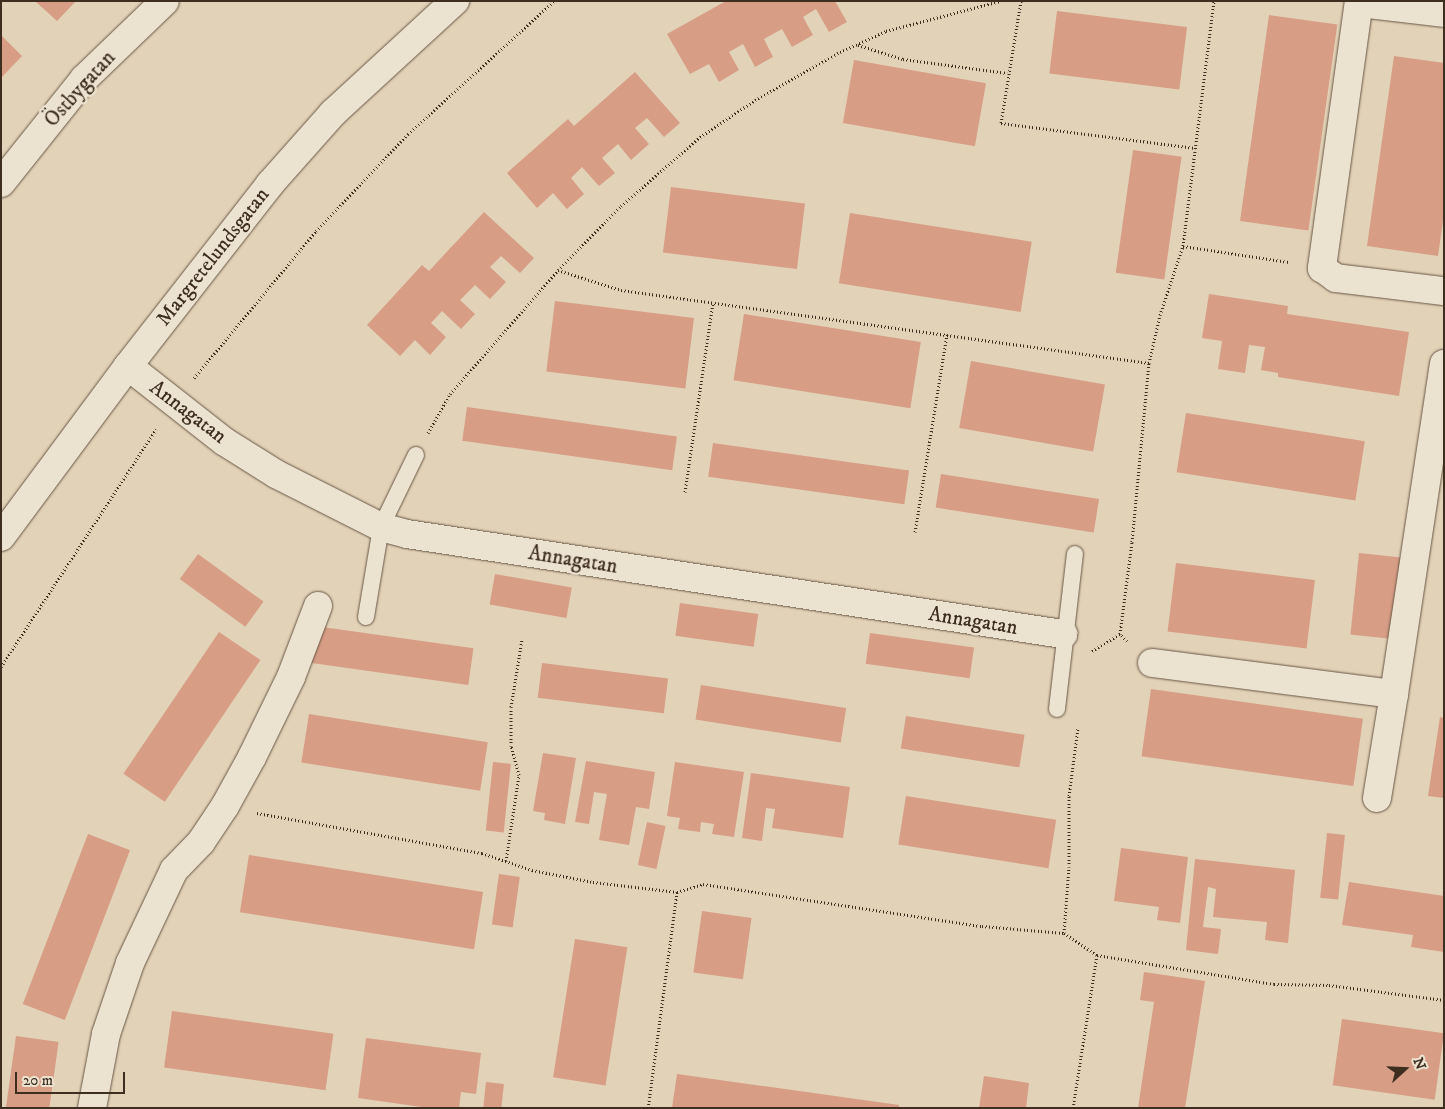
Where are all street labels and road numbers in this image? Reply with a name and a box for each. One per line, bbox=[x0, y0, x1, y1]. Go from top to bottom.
street label: Östbygatan bbox=[39, 46, 121, 132]
street label: Margretelundsgatan bbox=[151, 183, 275, 331]
street label: Annagatan bbox=[144, 375, 232, 449]
street label: Annagatan bbox=[527, 541, 619, 579]
street label: Annagatan bbox=[927, 602, 1019, 640]

